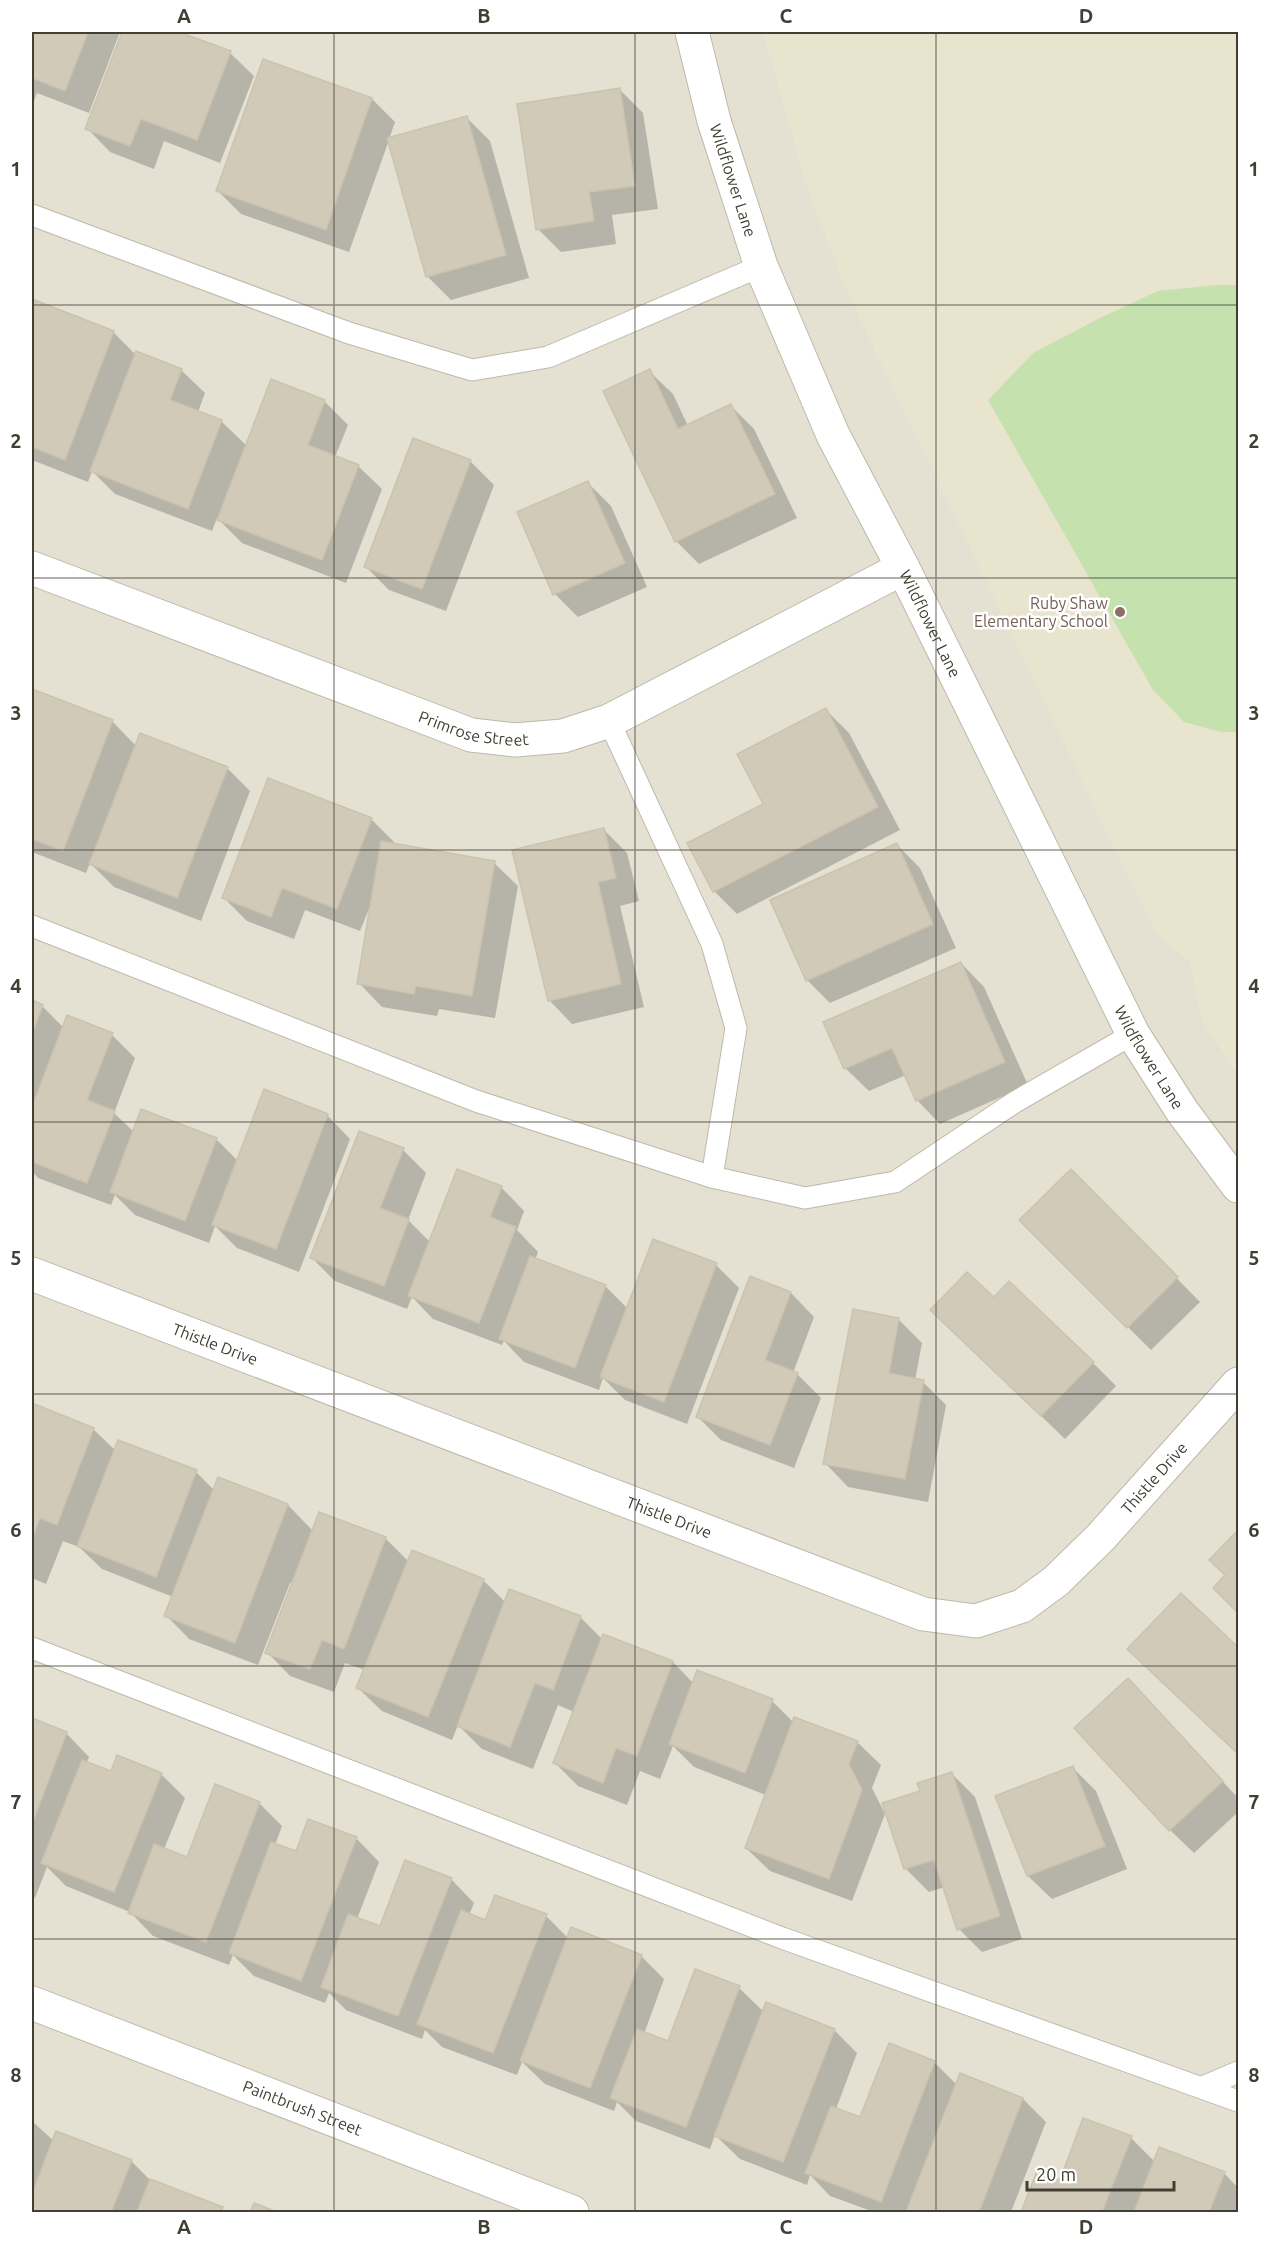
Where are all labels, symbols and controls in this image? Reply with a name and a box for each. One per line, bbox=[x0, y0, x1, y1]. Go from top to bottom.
text: A bbox=[177, 4, 191, 27]
text: B bbox=[477, 4, 491, 27]
text: C bbox=[780, 4, 793, 27]
text: D bbox=[1079, 4, 1093, 27]
street label: Wildflower Lane bbox=[707, 122, 760, 239]
text: 1 bbox=[10, 157, 22, 180]
text: 1 bbox=[1248, 157, 1260, 180]
text: 2 bbox=[10, 429, 22, 452]
text: 2 bbox=[1248, 429, 1260, 452]
street label: Wildflower Lane bbox=[896, 567, 964, 680]
place label: Ruby Shaw Elementary School bbox=[974, 594, 1109, 630]
marker: Ruby Shaw Elementary School bbox=[1113, 605, 1127, 619]
text: 3 bbox=[10, 701, 22, 724]
text: 3 bbox=[1248, 701, 1260, 724]
street label: Primrose Street bbox=[416, 707, 530, 749]
text: 4 bbox=[10, 974, 22, 997]
text: 4 bbox=[1248, 974, 1260, 997]
street label: Wildflower Lane bbox=[1111, 1003, 1187, 1112]
text: 5 bbox=[10, 1246, 22, 1269]
text: 5 bbox=[1248, 1246, 1260, 1269]
street label: Thistle Drive bbox=[170, 1319, 260, 1368]
street label: Thistle Drive bbox=[1117, 1438, 1191, 1517]
street label: Thistle Drive bbox=[624, 1493, 714, 1542]
text: 6 bbox=[10, 1518, 22, 1541]
text: 6 bbox=[1248, 1518, 1260, 1541]
text: 7 bbox=[10, 1790, 22, 1813]
text: 7 bbox=[1248, 1790, 1260, 1813]
text: 8 bbox=[10, 2063, 22, 2086]
text: 8 bbox=[1248, 2063, 1260, 2086]
street label: Paintbrush Street bbox=[240, 2077, 365, 2139]
scale bar bbox=[1027, 2154, 1174, 2192]
text: 20 m bbox=[1036, 2164, 1076, 2184]
text: A bbox=[177, 2215, 191, 2238]
text: B bbox=[477, 2215, 491, 2238]
text: C bbox=[780, 2215, 793, 2238]
text: D bbox=[1079, 2215, 1093, 2238]

